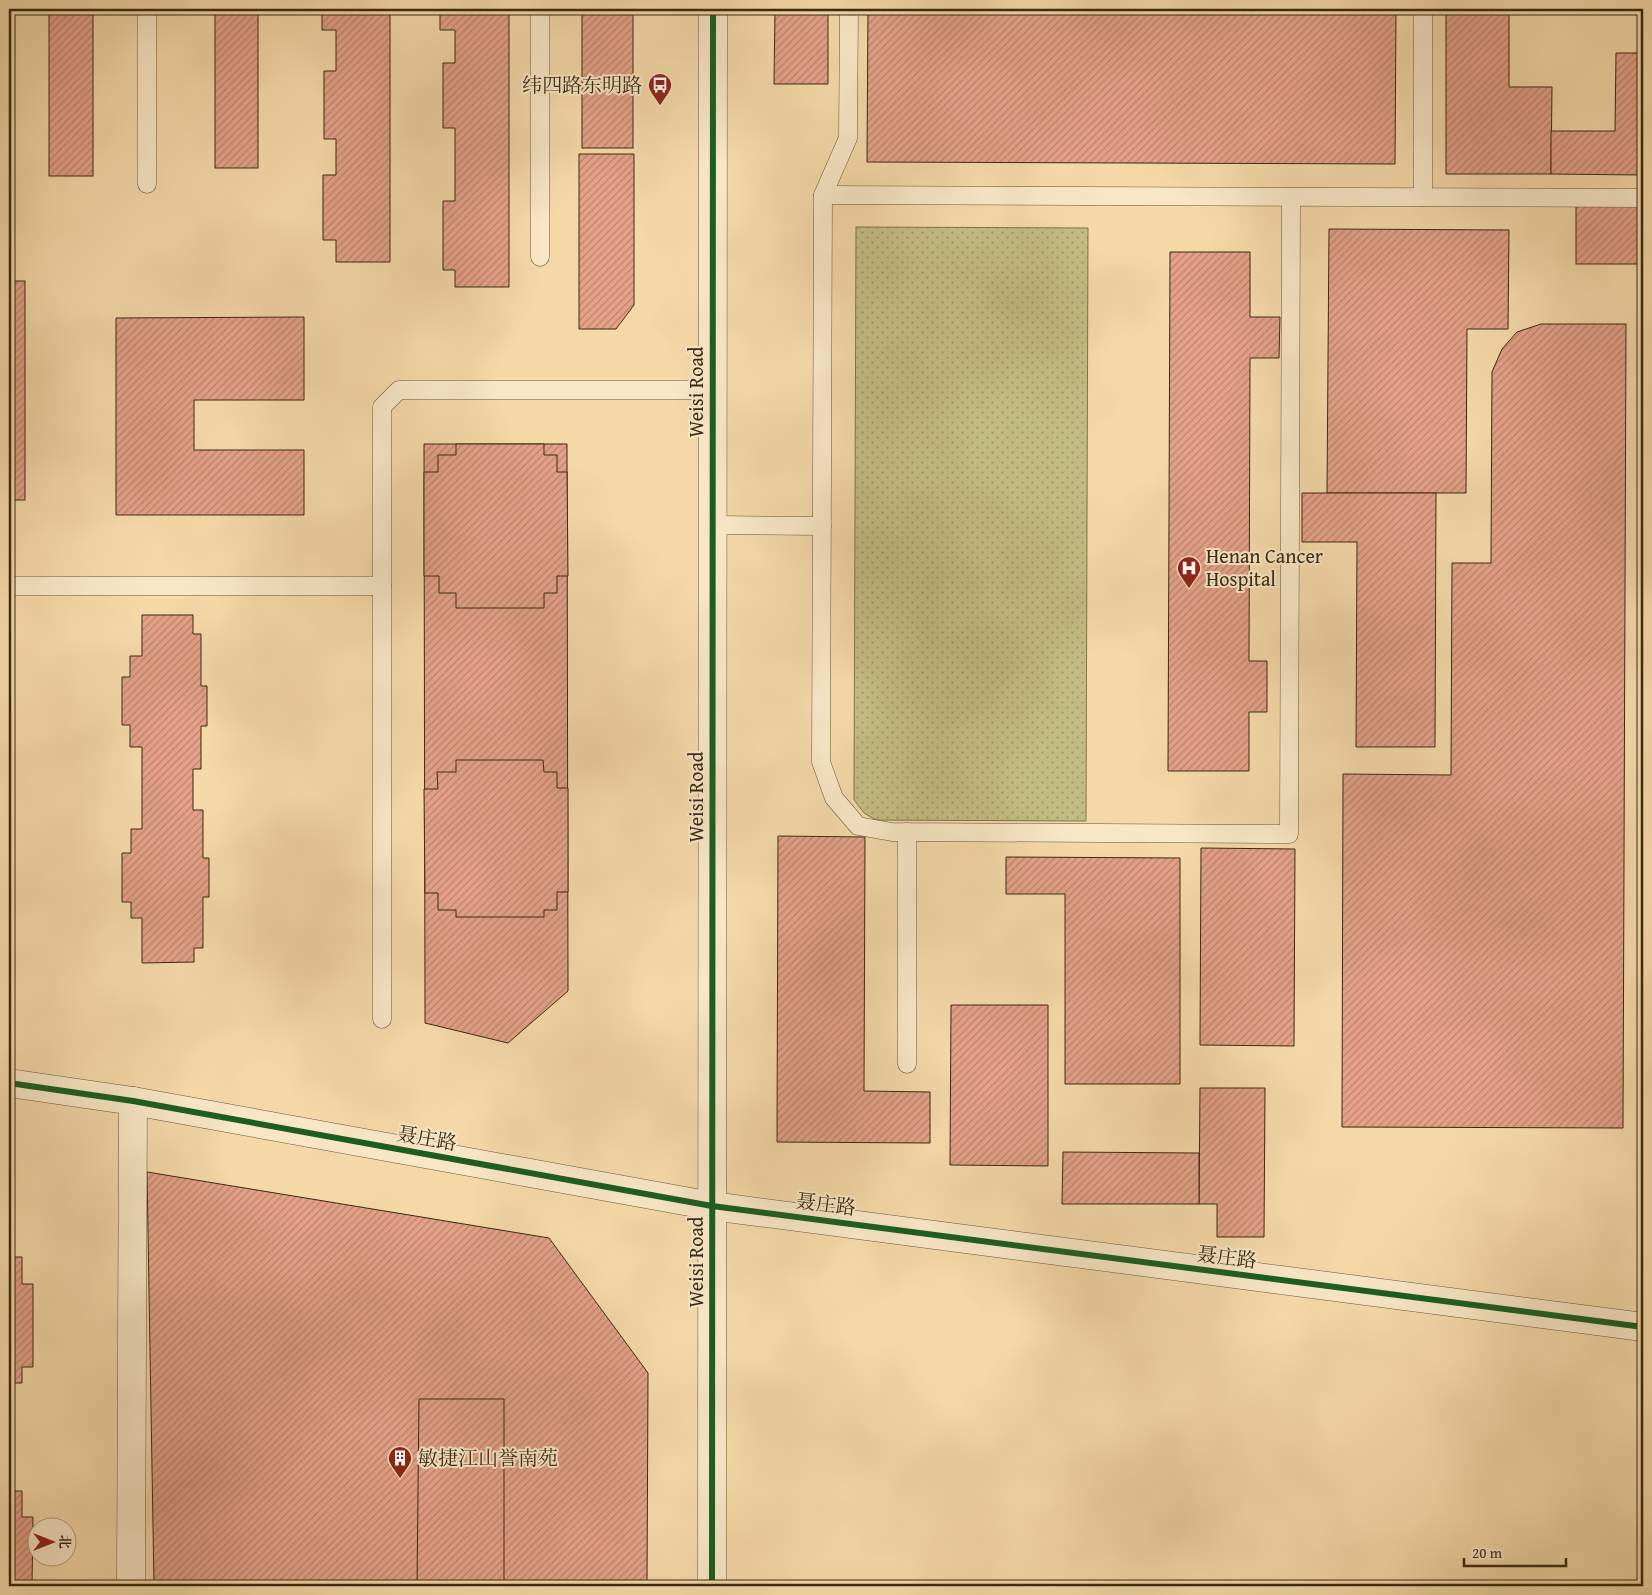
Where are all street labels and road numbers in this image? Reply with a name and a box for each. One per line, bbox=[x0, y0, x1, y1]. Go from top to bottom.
street label: Weisi Road bbox=[681, 346, 710, 438]
street label: Weisi Road bbox=[681, 751, 710, 843]
street label: 聂庄路 bbox=[395, 1118, 459, 1157]
street label: 聂庄路 bbox=[795, 1185, 858, 1222]
street label: Weisi Road bbox=[681, 1216, 710, 1308]
street label: 聂庄路 bbox=[1196, 1238, 1259, 1275]

